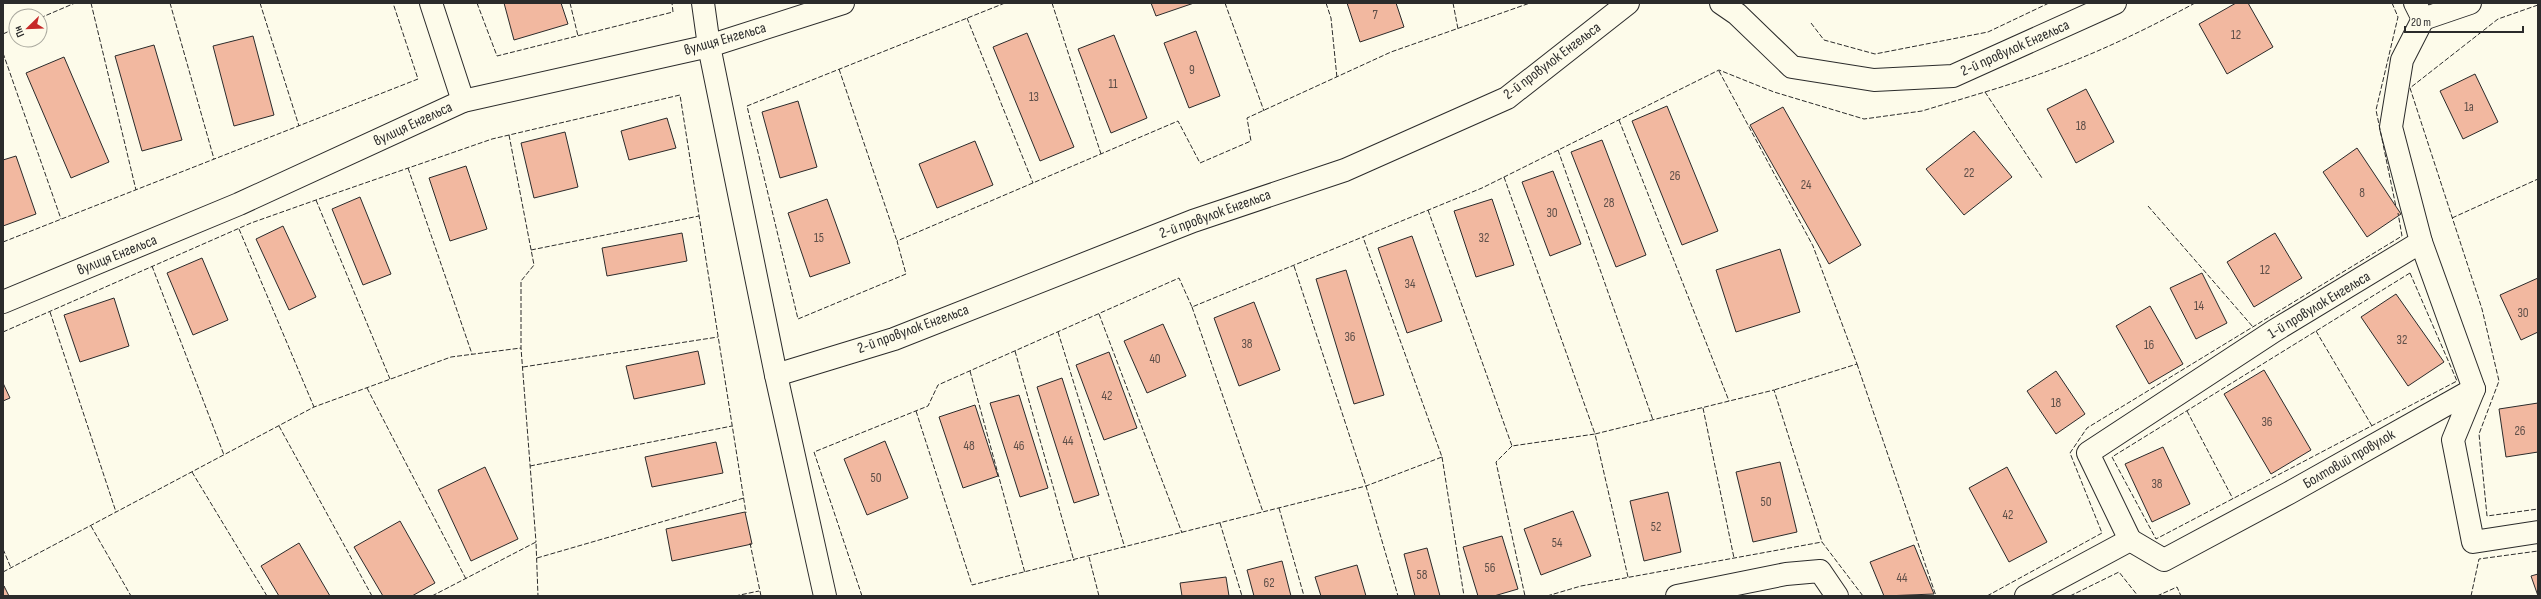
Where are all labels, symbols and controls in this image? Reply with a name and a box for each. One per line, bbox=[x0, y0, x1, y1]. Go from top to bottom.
house number: 7 bbox=[1372, 7, 1378, 23]
north arrow bbox=[8, 8, 48, 48]
scale bar bbox=[2405, 8, 2523, 34]
street label: 2-й провулок Енгельса bbox=[1958, 15, 2073, 81]
text: 20 m bbox=[2411, 15, 2431, 30]
street label: вулиця Енгельса bbox=[682, 18, 768, 60]
street label: 2-й провулок Енгельса bbox=[1499, 18, 1605, 104]
text: Пн bbox=[11, 24, 27, 39]
house number: 12 bbox=[2231, 27, 2241, 43]
house number: 9 bbox=[1189, 62, 1195, 78]
house number: 11 bbox=[1108, 76, 1118, 92]
house number: 13 bbox=[1029, 89, 1039, 105]
street label: вулиця Енгельса bbox=[371, 97, 456, 150]
house number: 1а bbox=[2464, 99, 2474, 115]
house number: 18 bbox=[2076, 118, 2086, 134]
house number: 22 bbox=[1964, 165, 1974, 181]
house number: 26 bbox=[1669, 168, 1681, 184]
house number: 24 bbox=[1801, 177, 1812, 193]
street label: 2-й провулок Енгельса bbox=[1157, 185, 1274, 243]
house number: 8 bbox=[2359, 185, 2365, 201]
house number: 28 bbox=[1603, 195, 1615, 211]
house number: 30 bbox=[1546, 205, 1558, 221]
street label: вулиця Енгельса bbox=[74, 230, 160, 280]
house number: 15 bbox=[814, 230, 824, 246]
house number: 32 bbox=[1479, 230, 1489, 246]
house number: 12 bbox=[2260, 262, 2270, 278]
street label: 1-й провулок Енгельса bbox=[2264, 267, 2374, 343]
house number: 34 bbox=[1405, 276, 1416, 292]
house number: 14 bbox=[2194, 298, 2205, 314]
street label: 2-й провулок Енгельса bbox=[855, 300, 972, 358]
house number: 30 bbox=[2517, 305, 2529, 321]
house number: 36 bbox=[1344, 329, 1356, 345]
house number: 32 bbox=[2397, 332, 2407, 348]
house number: 38 bbox=[1241, 336, 1253, 352]
house number: 16 bbox=[2144, 337, 2154, 353]
house number: 40 bbox=[1149, 351, 1161, 367]
house number: 42 bbox=[1102, 388, 1112, 404]
house number: 18 bbox=[2051, 395, 2061, 411]
house number: 36 bbox=[2261, 414, 2273, 430]
house number: 26 bbox=[2514, 423, 2526, 439]
street label: Болтовий провулок bbox=[2300, 425, 2399, 493]
house number: 44 bbox=[1063, 433, 1074, 449]
house number: 48 bbox=[963, 438, 975, 454]
house number: 46 bbox=[1013, 438, 1025, 454]
house number: 50 bbox=[870, 470, 882, 486]
house number: 38 bbox=[2151, 476, 2163, 492]
house number: 50 bbox=[1760, 494, 1772, 510]
house number: 42 bbox=[2003, 507, 2013, 523]
house number: 52 bbox=[1651, 519, 1661, 535]
house number: 54 bbox=[1552, 535, 1563, 551]
house number: 56 bbox=[1485, 560, 1496, 576]
house number: 58 bbox=[1417, 567, 1428, 583]
house number: 44 bbox=[1897, 570, 1908, 586]
house number: 62 bbox=[1263, 575, 1275, 591]

